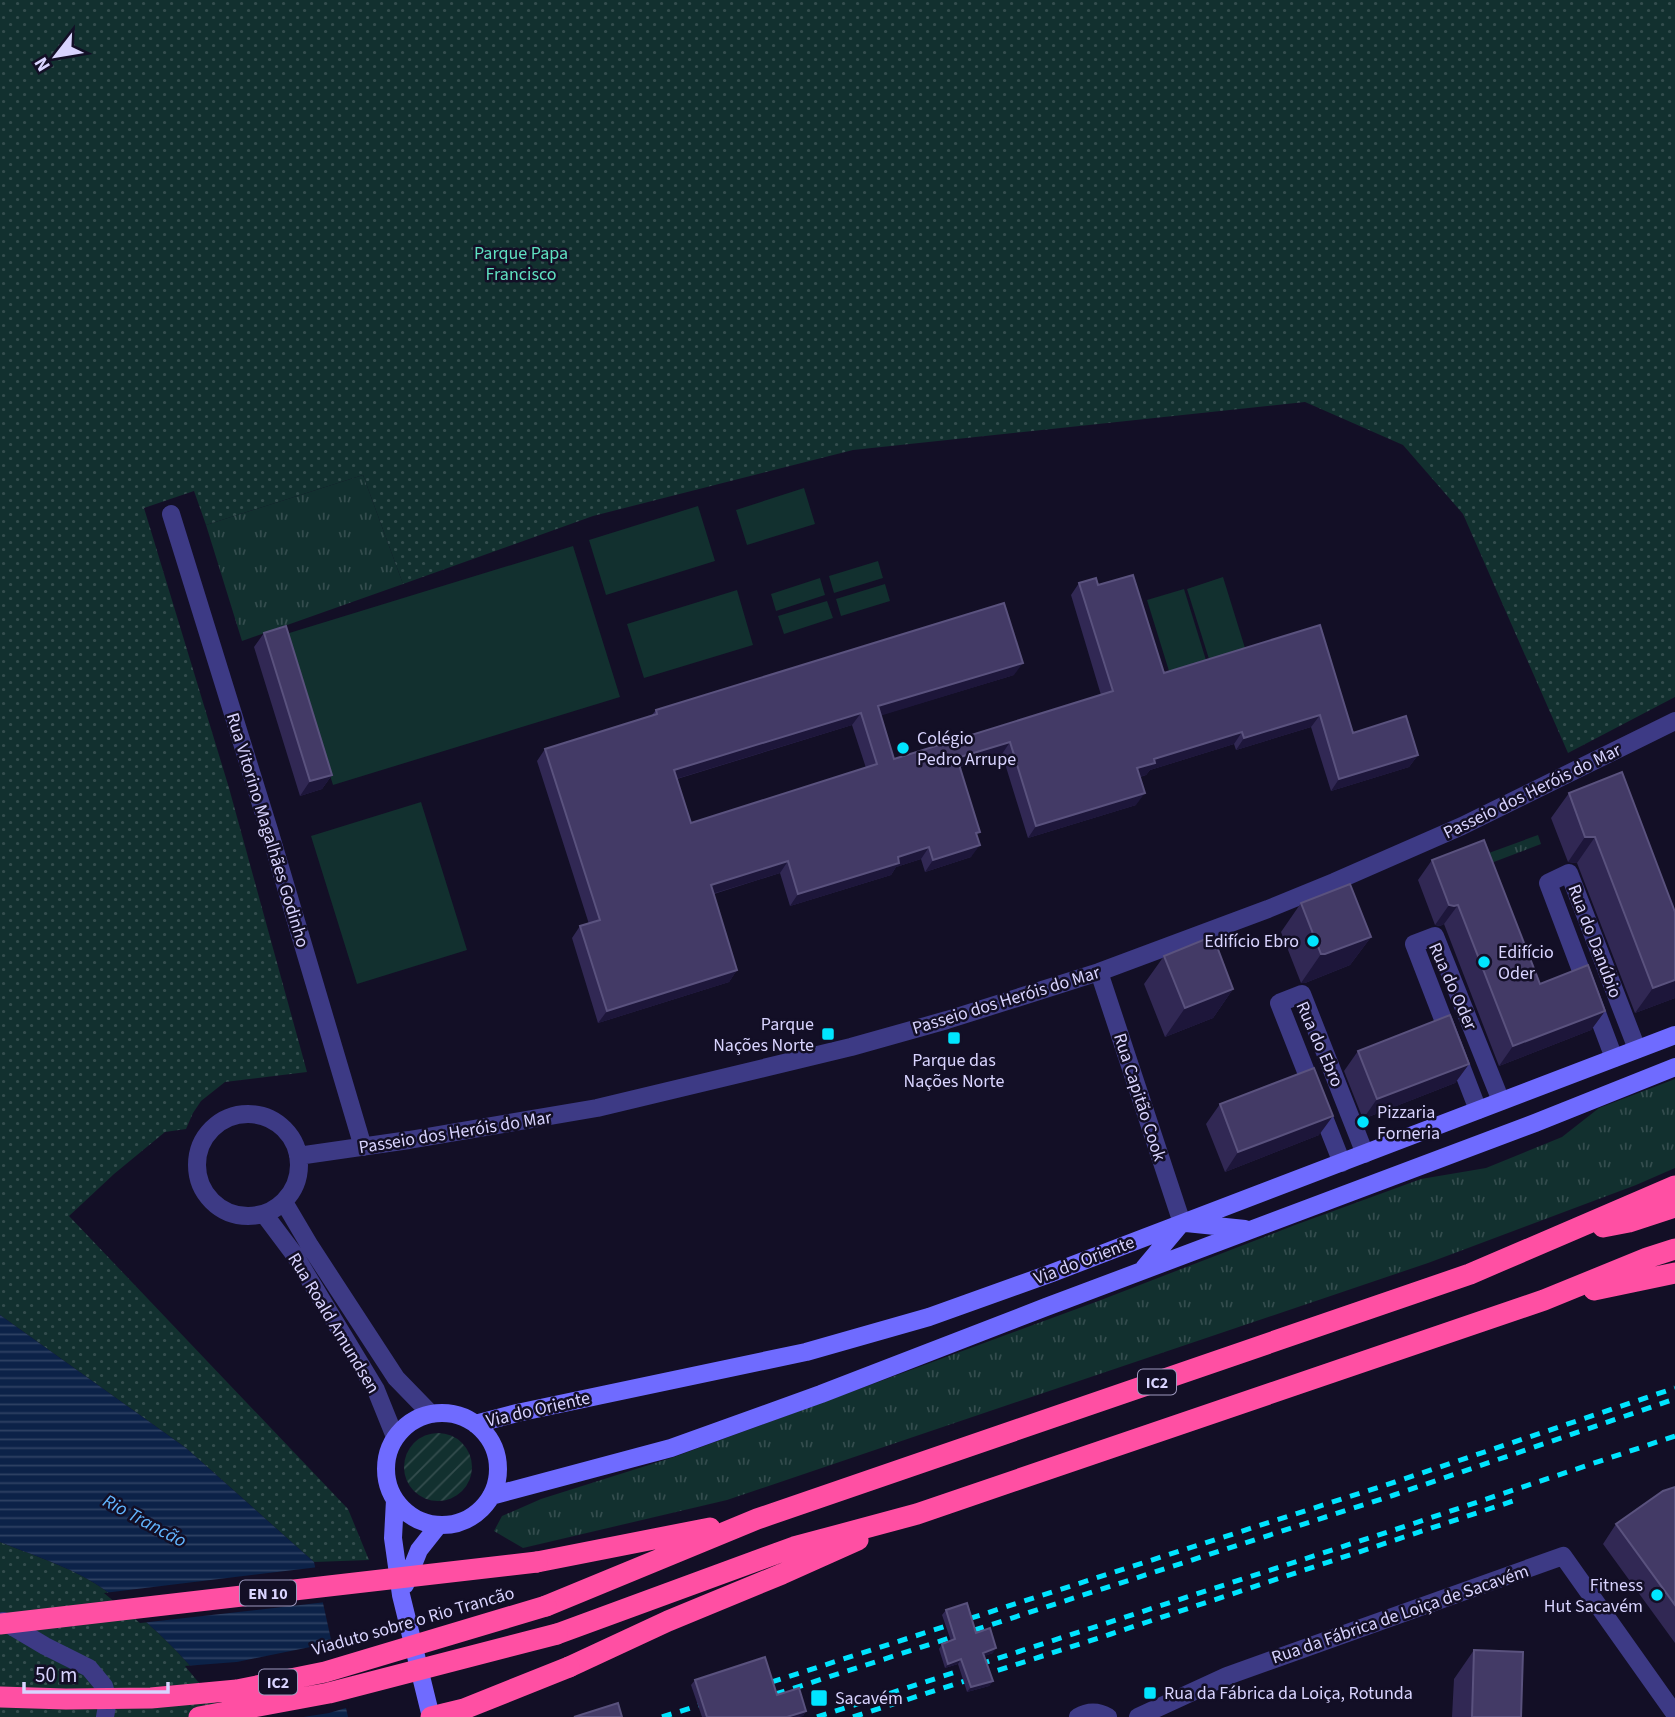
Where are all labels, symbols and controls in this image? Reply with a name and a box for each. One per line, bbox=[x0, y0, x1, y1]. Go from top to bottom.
north arrow bbox=[21, 21, 91, 91]
text: N bbox=[28, 52, 58, 76]
park label: Parque Papa Francisco bbox=[474, 241, 568, 287]
street label: Rua Vitorino Magalhães Godinho bbox=[220, 710, 315, 951]
place label: Colégio Pedro Arrupe bbox=[917, 726, 1016, 772]
street label: Passeio dos Heróis do Mar bbox=[1439, 737, 1626, 845]
marker: Colégio Pedro Arrupe bbox=[895, 740, 911, 756]
street label: Rua do Danúbio bbox=[1561, 881, 1628, 1002]
place label: Edifício Ebro bbox=[1204, 929, 1299, 954]
marker: Edifício Ebro bbox=[1305, 933, 1321, 949]
street label: Rua do Oder bbox=[1422, 939, 1483, 1035]
place label: Edifício Oder bbox=[1498, 940, 1554, 986]
marker: Edifício Oder bbox=[1476, 954, 1492, 970]
street label: Passeio dos Heróis do Mar bbox=[909, 960, 1104, 1041]
street label: Rua do Ebro bbox=[1290, 997, 1350, 1091]
place label: Parque Nações Norte bbox=[713, 1012, 814, 1058]
marker: Parque Nações Norte bbox=[820, 1026, 836, 1042]
marker: Parque das Nações Norte bbox=[946, 1030, 962, 1046]
street label: Rua Capitão Cook bbox=[1107, 1030, 1172, 1164]
place label: Parque das Nações Norte bbox=[904, 1048, 1004, 1094]
place label: Pizzaria Forneria bbox=[1377, 1100, 1440, 1146]
street label: Passeio dos Heróis do Mar bbox=[357, 1105, 554, 1160]
marker: Pizzaria Forneria bbox=[1355, 1114, 1371, 1130]
street label: Via do Oriente bbox=[1030, 1230, 1138, 1291]
street label: Rua Roald Amundsen bbox=[282, 1248, 386, 1398]
road number: IC2 bbox=[1138, 1370, 1176, 1394]
street label: Via do Oriente bbox=[484, 1385, 593, 1434]
water label: Rio Trancão bbox=[98, 1488, 191, 1555]
street label: Rua da Fábrica de Loiça de Sacavém bbox=[1268, 1559, 1532, 1670]
place label: Fitness Hut Sacavém bbox=[1544, 1573, 1643, 1619]
road number: EN 10 bbox=[240, 1581, 296, 1606]
street label: Viaduto sobre o Rio Trancão bbox=[309, 1581, 517, 1662]
marker: Fitness Hut Sacavém bbox=[1649, 1587, 1665, 1603]
scale bar bbox=[24, 1650, 168, 1694]
text: 50 m bbox=[35, 1660, 77, 1690]
road number: IC2 bbox=[259, 1670, 297, 1694]
place label: Rua da Fábrica da Loiça, Rotunda bbox=[1164, 1681, 1413, 1706]
marker: Rua da Fábrica da Loiça, Rotunda bbox=[1142, 1685, 1158, 1701]
place label: Sacavém bbox=[835, 1686, 903, 1711]
marker: Sacavém bbox=[809, 1688, 829, 1708]

